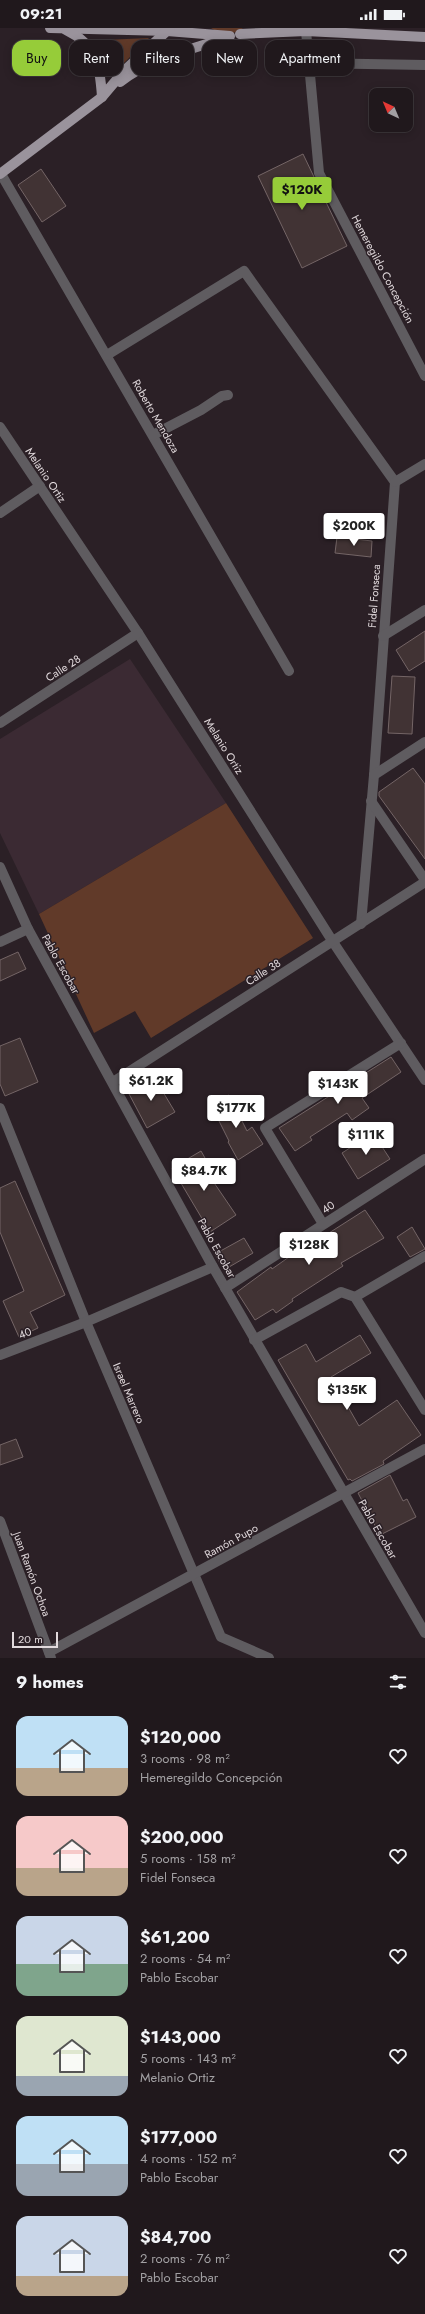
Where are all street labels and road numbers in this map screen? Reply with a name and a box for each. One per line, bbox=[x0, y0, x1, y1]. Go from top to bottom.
street label: Hemeregildo Concepción bbox=[348, 212, 418, 326]
street label: Roberto Mendoza bbox=[128, 376, 184, 456]
street label: Melanio Ortiz bbox=[22, 444, 70, 506]
street label: Fidel Fonseca bbox=[364, 564, 384, 628]
street label: Calle 28 bbox=[42, 651, 84, 685]
street label: Melanio Ortiz bbox=[200, 715, 248, 777]
street label: Pablo Escobar bbox=[38, 931, 84, 997]
street label: Calle 38 bbox=[242, 955, 284, 989]
street label: 40 bbox=[318, 1197, 338, 1217]
street label: Pablo Escobar bbox=[194, 1215, 240, 1281]
street label: 40 bbox=[16, 1323, 34, 1343]
street label: Israel Marrero bbox=[109, 1360, 149, 1426]
street label: Pablo Escobar bbox=[355, 1496, 402, 1562]
street label: Ramón Pupo bbox=[201, 1520, 261, 1562]
street label: Juan Ramón Ochoa bbox=[9, 1528, 55, 1619]

